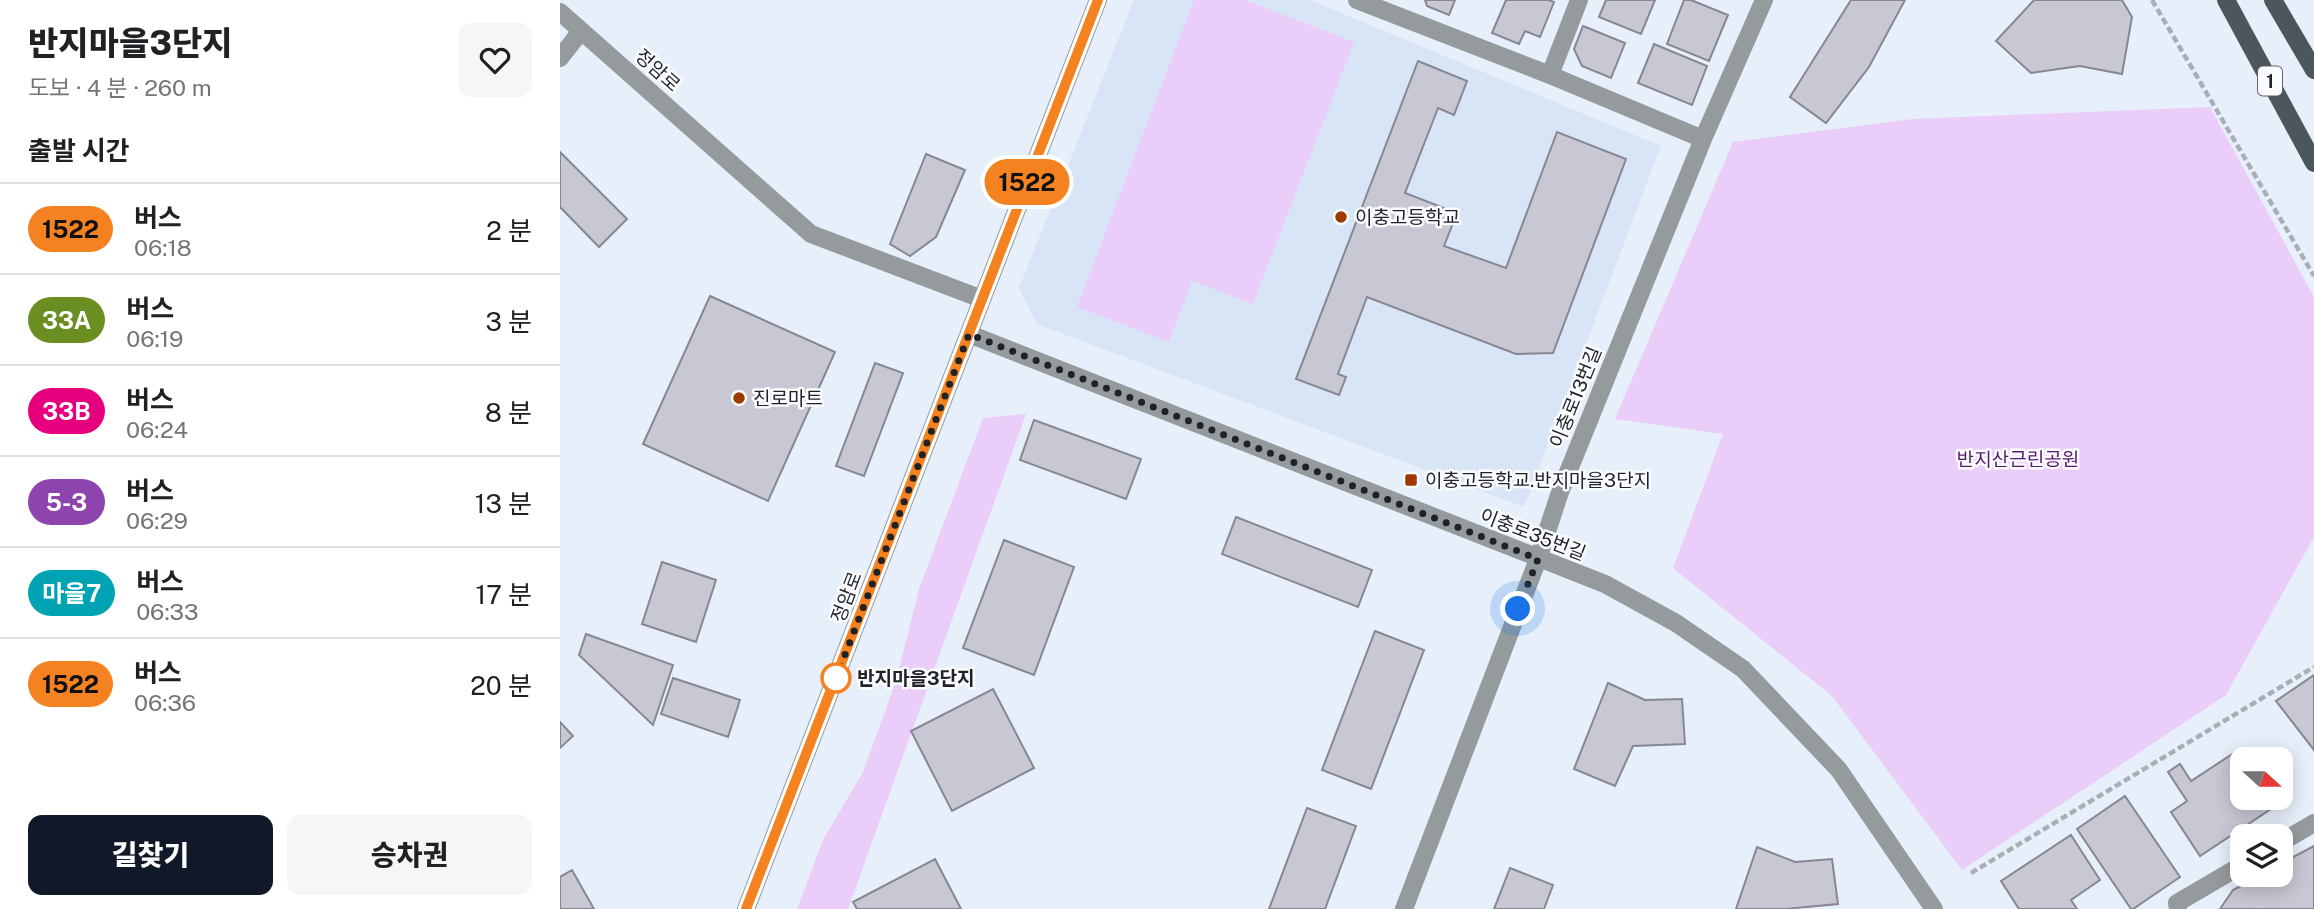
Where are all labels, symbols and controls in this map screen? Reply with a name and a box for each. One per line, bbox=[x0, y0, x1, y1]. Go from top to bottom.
button: heart bbox=[458, 23, 532, 97]
text: 반지마을3단지 bbox=[28, 24, 233, 62]
street label: 정암로 bbox=[631, 44, 685, 96]
road number: 1 bbox=[2258, 66, 2282, 96]
text: 도보 · 4 분 · 260 m bbox=[28, 74, 212, 101]
text: 출발 시간 bbox=[28, 135, 130, 166]
line badge: 1522 bbox=[978, 159, 1076, 205]
text: 1522 bbox=[999, 168, 1055, 196]
text: 버스 bbox=[134, 202, 182, 233]
place label: 이충고등학교 bbox=[1355, 206, 1460, 228]
marker: 이충고등학교 bbox=[1333, 209, 1349, 225]
text: 1522 bbox=[42, 215, 99, 243]
text: 2 분 bbox=[486, 215, 532, 246]
text: 06:18 bbox=[134, 234, 192, 261]
text: 버스 bbox=[126, 293, 174, 324]
text: 33A bbox=[42, 306, 91, 334]
text: 3 분 bbox=[485, 306, 532, 337]
text: 06:19 bbox=[126, 325, 183, 352]
street label: 이충로13번길 bbox=[1545, 343, 1605, 451]
text: 버스 bbox=[126, 384, 174, 415]
place label: 진로마트 bbox=[753, 387, 823, 409]
marker: 진로마트 bbox=[731, 390, 747, 406]
text: 33B bbox=[42, 397, 91, 425]
text: 8 분 bbox=[485, 397, 532, 428]
text: 06:24 bbox=[126, 416, 188, 443]
park label: 반지산근린공원 bbox=[1957, 448, 2079, 470]
place label: 이충고등학교.반지마을3단지 bbox=[1425, 469, 1651, 491]
marker: 이충고등학교.반지마을3단지 bbox=[1403, 472, 1419, 488]
text: 버스 bbox=[126, 475, 174, 506]
text: 5-3 bbox=[46, 488, 87, 516]
text: 13 분 bbox=[475, 488, 532, 519]
street label: 이충로35번길 bbox=[1477, 504, 1589, 564]
text: 06:29 bbox=[126, 507, 188, 534]
text: 버스 bbox=[136, 566, 184, 597]
street label: 정암로 bbox=[826, 569, 866, 625]
text: 마을7 bbox=[42, 579, 101, 607]
text: 17 분 bbox=[476, 579, 532, 610]
your location bbox=[1500, 591, 1535, 626]
text: 06:33 bbox=[136, 598, 198, 625]
text: 버스 bbox=[134, 657, 182, 688]
marker: 반지마을3단지 bbox=[821, 663, 851, 693]
place label: 반지마을3단지 bbox=[857, 667, 975, 689]
text: 1522 bbox=[42, 670, 99, 698]
text: 20 분 bbox=[470, 670, 532, 701]
text: 06:36 bbox=[134, 689, 196, 716]
north arrow bbox=[2230, 747, 2292, 810]
map controls bbox=[2230, 747, 2293, 887]
button: 길찾기 bbox=[28, 815, 273, 895]
button: 승차권 bbox=[287, 815, 532, 895]
button: layers bbox=[2230, 824, 2293, 887]

